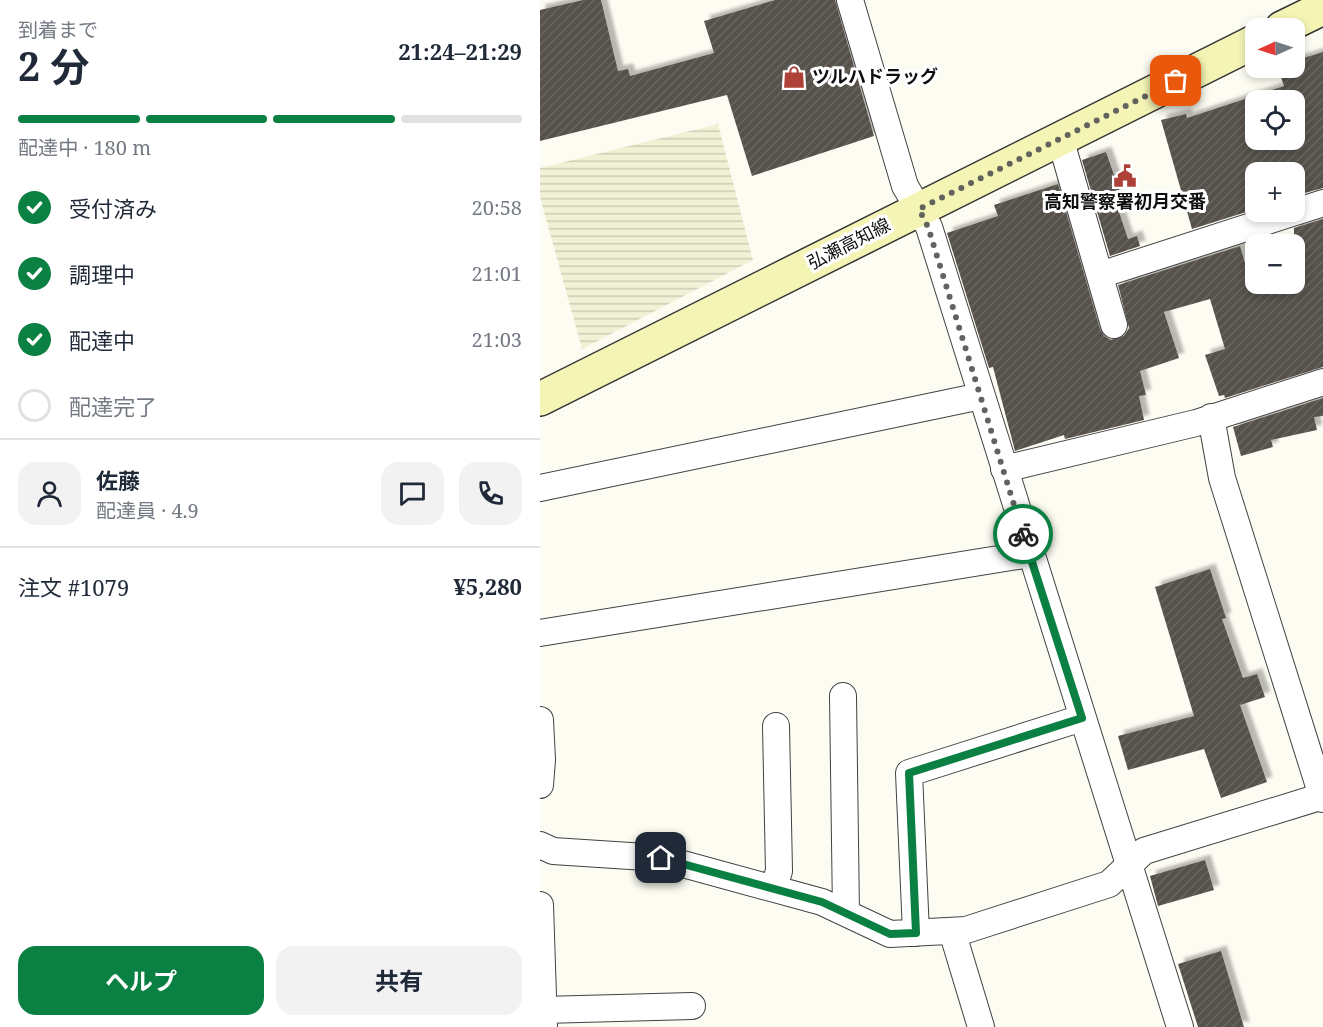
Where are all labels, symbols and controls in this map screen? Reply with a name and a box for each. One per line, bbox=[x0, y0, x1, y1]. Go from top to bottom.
text: 到着まで bbox=[18, 16, 98, 43]
north arrow bbox=[1245, 18, 1305, 78]
map controls bbox=[1245, 18, 1305, 294]
text: 21:24–21:29 bbox=[398, 36, 522, 66]
text: 2 分 bbox=[18, 39, 89, 92]
pin bbox=[1150, 55, 1201, 106]
shop icon: ツルハドラッグ bbox=[781, 64, 807, 90]
place label: ツルハドラッグ bbox=[812, 64, 938, 88]
icon: bag bbox=[1159, 64, 1192, 97]
button: locate bbox=[1245, 90, 1305, 150]
text: 配達中 · 180 m bbox=[18, 134, 151, 161]
button: + bbox=[1245, 162, 1305, 222]
public building icon: 高知警察署初月交番 bbox=[1112, 163, 1138, 189]
place label: 高知警察署初月交番 bbox=[1044, 189, 1206, 213]
icon: check bbox=[18, 191, 51, 224]
text: 受付済み bbox=[69, 193, 157, 223]
text: 20:58 bbox=[472, 194, 522, 221]
street label: 弘瀬高知線 bbox=[803, 212, 894, 274]
button: − bbox=[1245, 234, 1305, 294]
icon: check bbox=[18, 257, 51, 290]
text: 調理中 bbox=[69, 259, 135, 289]
text: 21:01 bbox=[472, 260, 522, 287]
icon: check bbox=[18, 323, 51, 356]
text: 配達中 bbox=[69, 325, 135, 355]
text: 21:03 bbox=[472, 326, 522, 353]
text: 配達完了 bbox=[69, 391, 157, 421]
button: person bbox=[18, 462, 81, 525]
button: chat bbox=[381, 462, 444, 525]
button: phone bbox=[459, 462, 522, 525]
text: 佐藤 bbox=[96, 465, 140, 495]
text: 配達員 · 4.9 bbox=[96, 497, 199, 524]
courier bbox=[993, 504, 1053, 564]
icon: bike bbox=[1007, 518, 1040, 551]
text: ¥5,280 bbox=[453, 571, 522, 601]
text: 注文 #1079 bbox=[18, 572, 129, 602]
pin bbox=[635, 832, 686, 883]
icon: home bbox=[644, 841, 677, 874]
button: ヘルプ bbox=[18, 946, 264, 1015]
button: 共有 bbox=[276, 946, 522, 1015]

